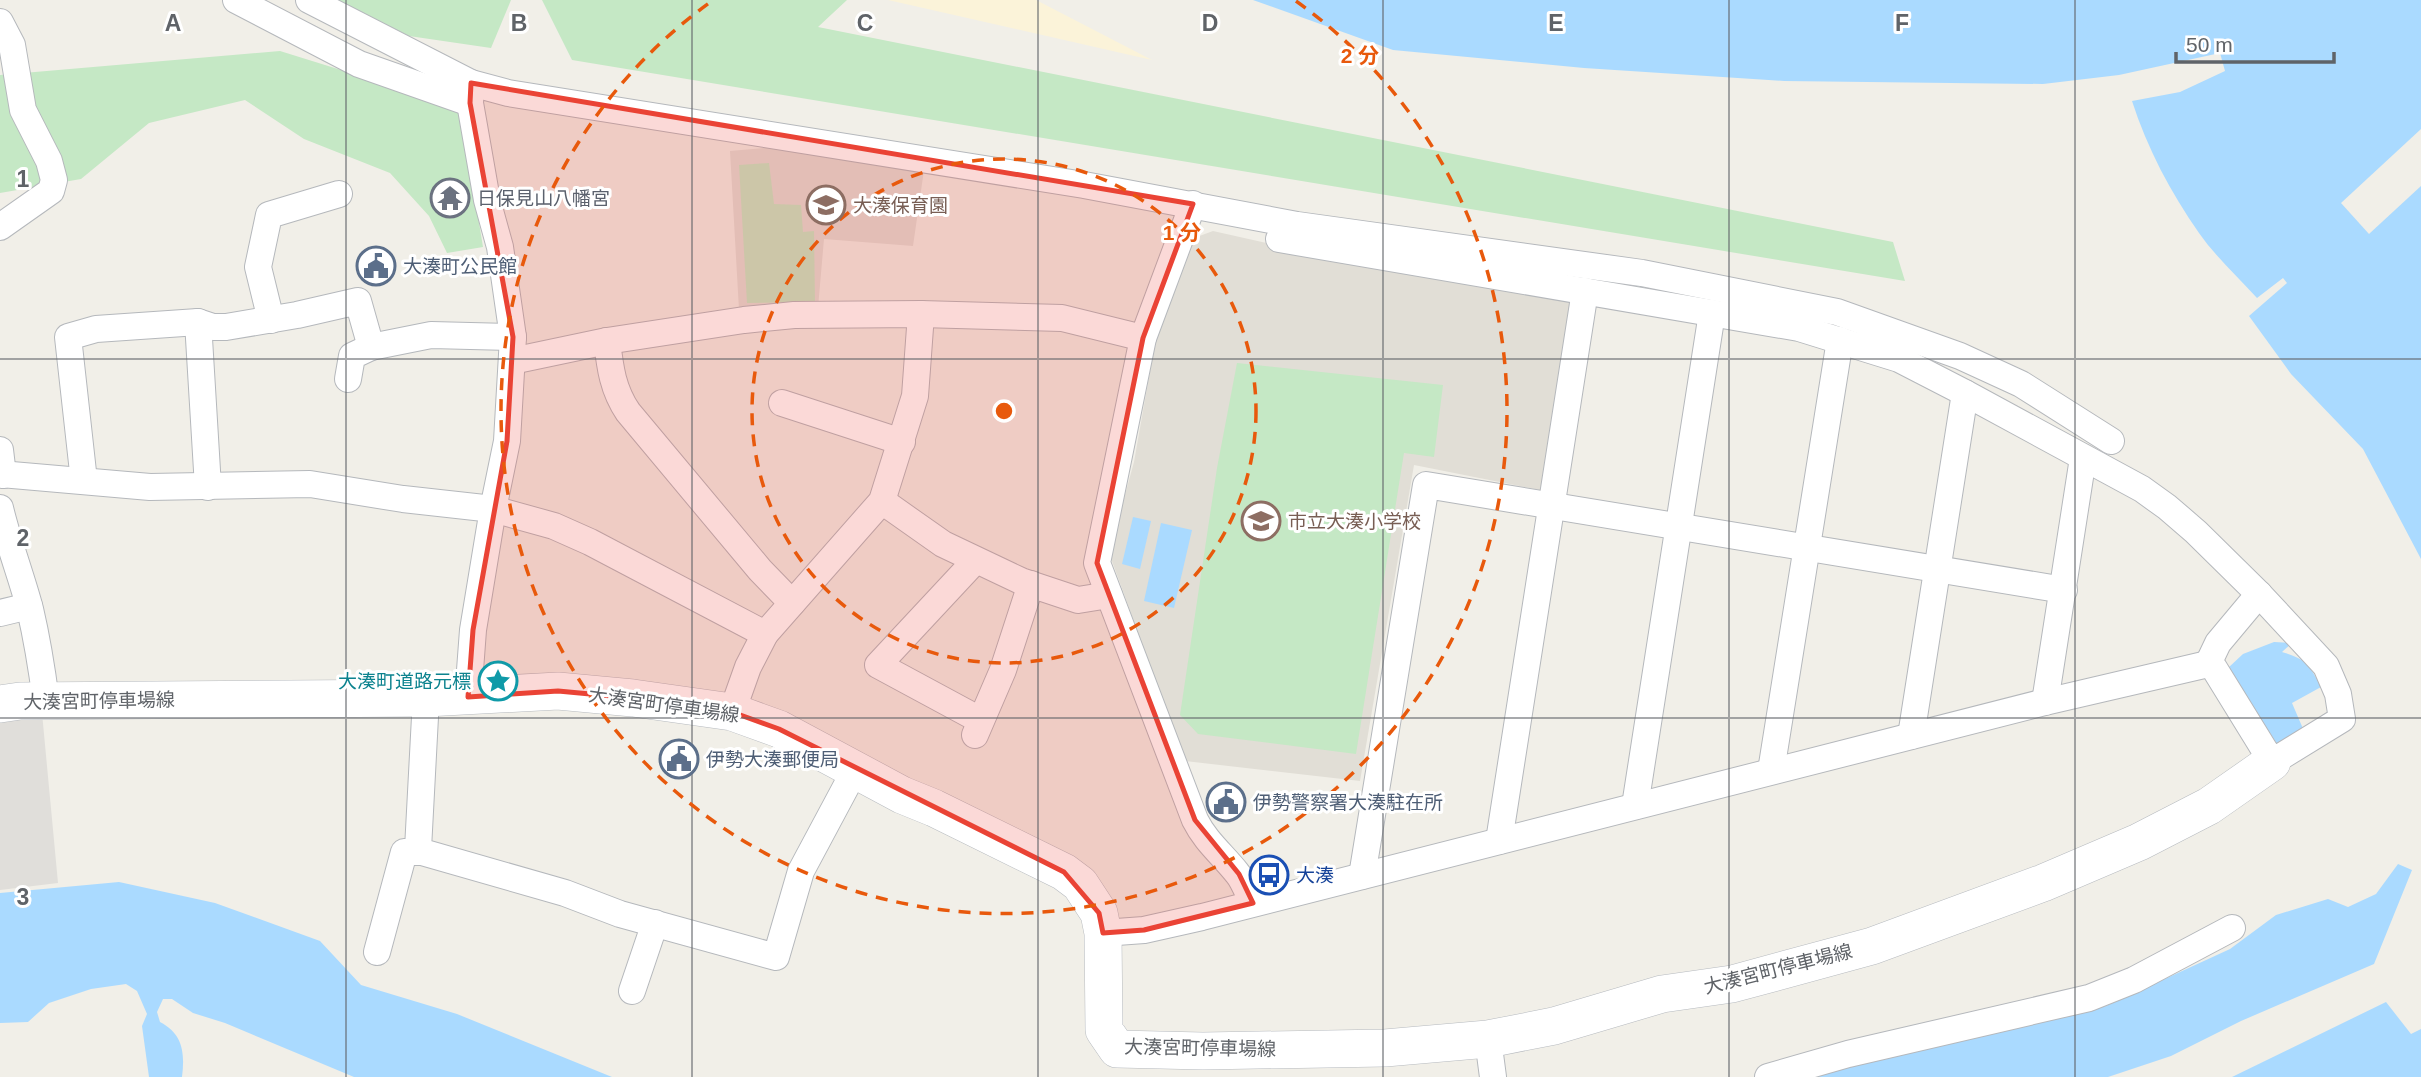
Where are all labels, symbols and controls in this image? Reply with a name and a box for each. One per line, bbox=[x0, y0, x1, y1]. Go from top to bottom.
text: A bbox=[165, 10, 181, 36]
text: B bbox=[511, 10, 527, 36]
text: C bbox=[857, 10, 873, 36]
text: D bbox=[1202, 10, 1218, 36]
text: E bbox=[1548, 10, 1564, 36]
text: F bbox=[1895, 10, 1909, 36]
scale bar bbox=[2176, 21, 2334, 65]
text: 50 m bbox=[2186, 33, 2233, 56]
text: 2 分 bbox=[1341, 44, 1379, 67]
text: 1 bbox=[17, 166, 30, 192]
temple icon: 日保見山八幡宮 bbox=[429, 177, 471, 219]
school or university icon: 大湊保育園 bbox=[805, 184, 847, 226]
place label: 日保見山八幡宮 bbox=[477, 188, 610, 209]
place label: 大湊保育園 bbox=[853, 195, 948, 216]
text: 1 分 bbox=[1163, 221, 1201, 244]
public building icon: 大湊町公民館 bbox=[355, 245, 397, 287]
place label: 大湊町公民館 bbox=[403, 256, 517, 277]
centre of rings bbox=[992, 399, 1016, 423]
school or university icon: 市立大湊小学校 bbox=[1240, 500, 1282, 542]
place label: 市立大湊小学校 bbox=[1288, 511, 1421, 532]
text: 2 bbox=[17, 525, 29, 551]
place icon: 大湊町道路元標 bbox=[477, 660, 519, 702]
place label: 大湊町道路元標 bbox=[338, 671, 471, 692]
street label: 大湊宮町停車場線 bbox=[587, 684, 741, 726]
street label: 大湊宮町停車場線 bbox=[23, 689, 175, 713]
public building icon: 伊勢大湊郵便局 bbox=[658, 738, 700, 780]
place label: 伊勢大湊郵便局 bbox=[706, 749, 839, 770]
public building icon: 伊勢警察署大湊駐在所 bbox=[1205, 781, 1247, 823]
place label: 伊勢警察署大湊駐在所 bbox=[1253, 792, 1443, 813]
bus stop icon: 大湊 bbox=[1248, 854, 1290, 896]
place label: 大湊 bbox=[1296, 865, 1334, 886]
text: 3 bbox=[17, 884, 29, 910]
street label: 大湊宮町停車場線 bbox=[1702, 940, 1854, 998]
street label: 大湊宮町停車場線 bbox=[1124, 1036, 1276, 1060]

